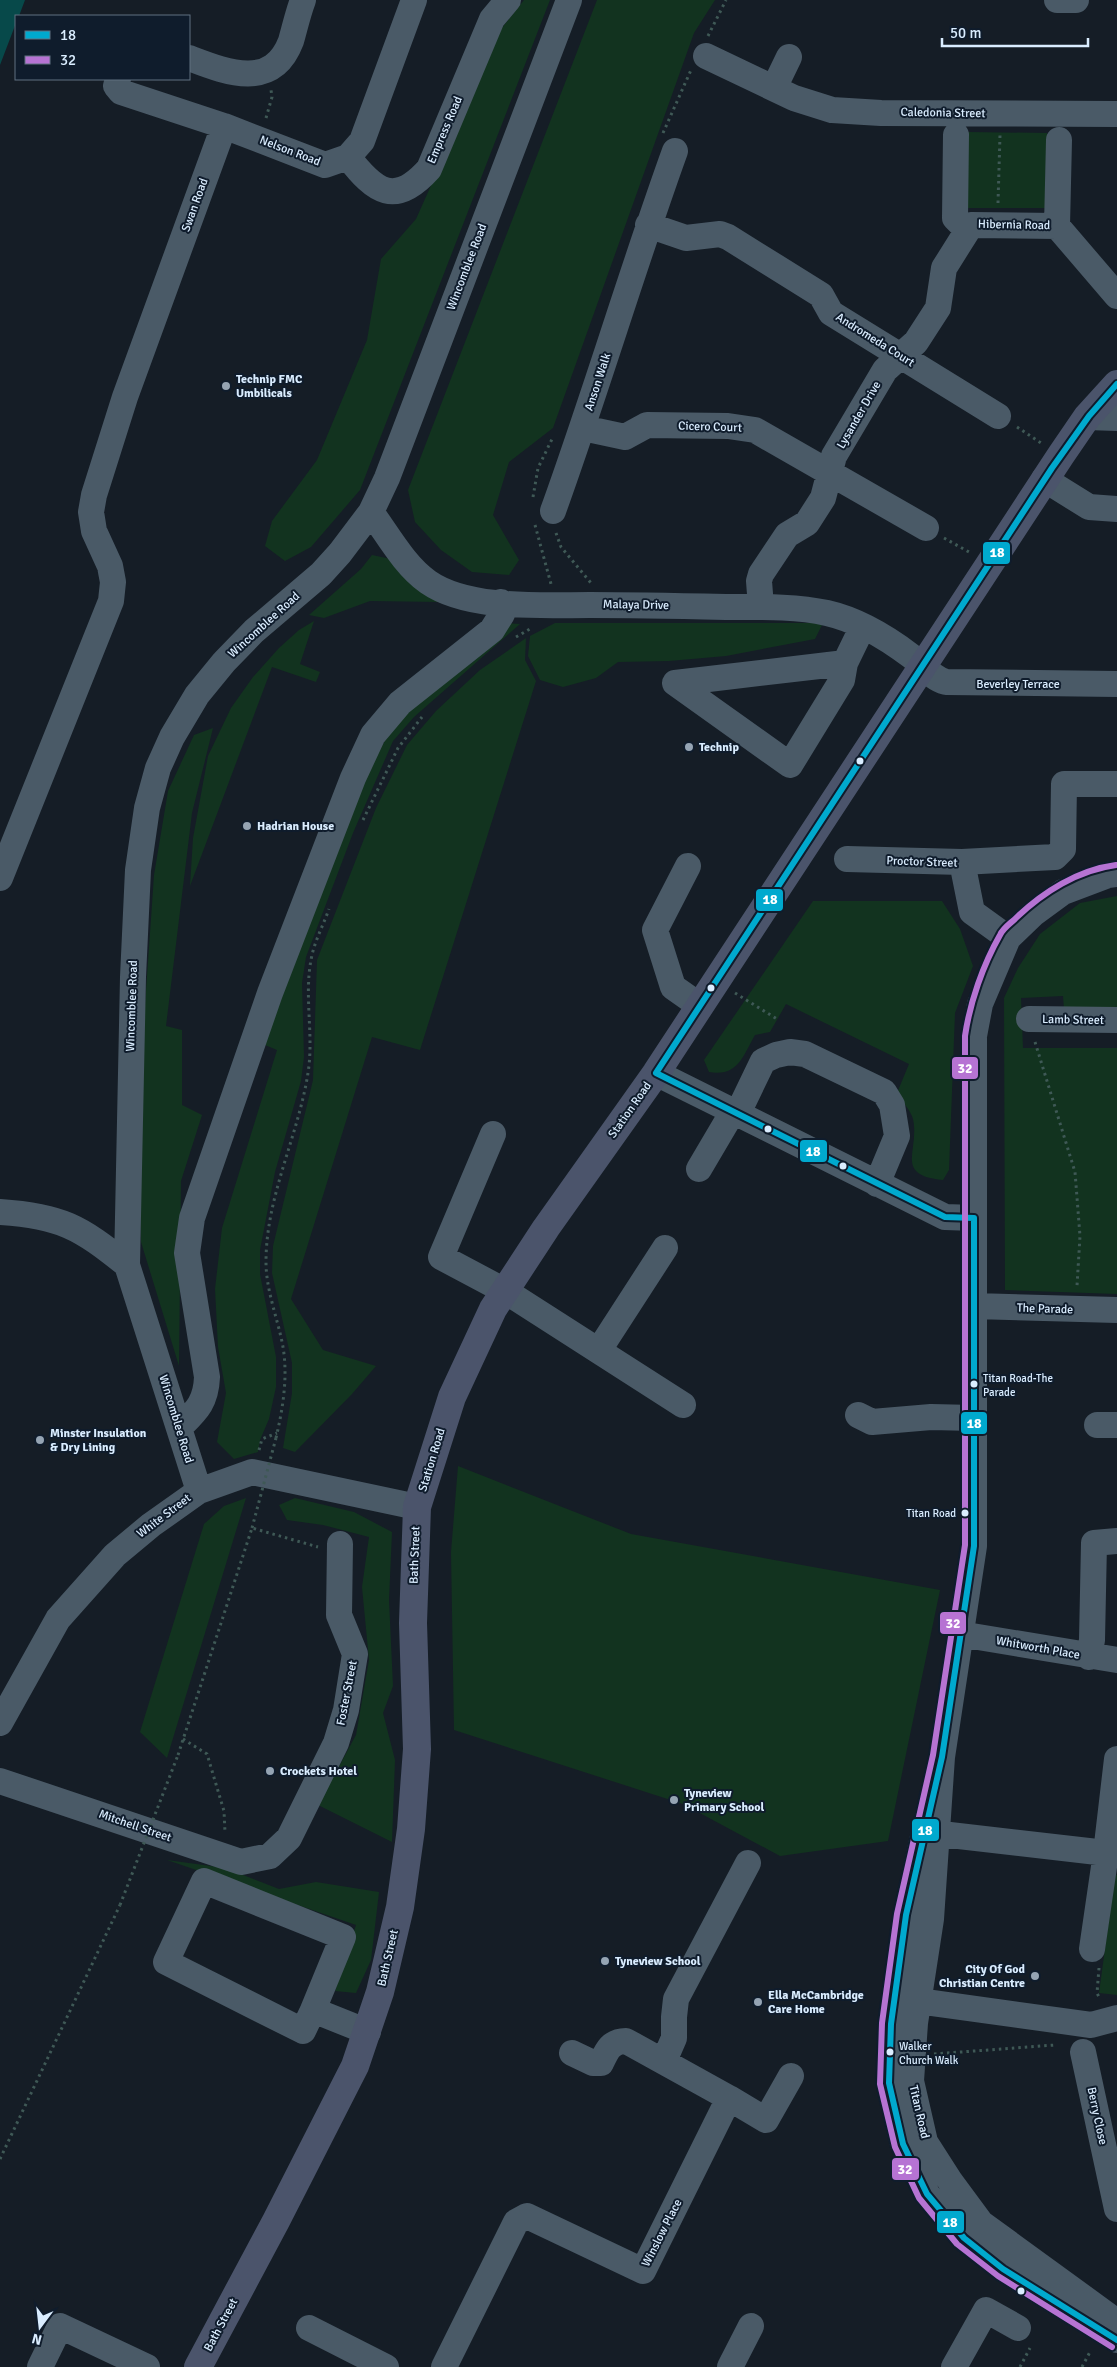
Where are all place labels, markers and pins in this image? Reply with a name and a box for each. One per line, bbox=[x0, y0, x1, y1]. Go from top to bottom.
place label: Technip FMC Umbilicals bbox=[236, 372, 303, 401]
marker: Technip FMC Umbilicals bbox=[220, 380, 232, 392]
place label: Technip bbox=[699, 740, 739, 755]
marker: Technip bbox=[683, 741, 695, 753]
unlabelled marker bbox=[855, 756, 865, 766]
place label: Hadrian House bbox=[257, 819, 334, 834]
marker: Hadrian House bbox=[241, 820, 253, 832]
unlabelled marker bbox=[706, 983, 716, 993]
unlabelled marker bbox=[763, 1124, 773, 1134]
unlabelled marker bbox=[838, 1161, 848, 1171]
place label: Titan Road-The Parade bbox=[983, 1372, 1053, 1399]
marker: Titan Road-The Parade bbox=[969, 1379, 979, 1389]
place label: Minster Insulation & Dry Lining bbox=[50, 1426, 147, 1455]
marker: Minster Insulation & Dry Lining bbox=[34, 1434, 46, 1446]
place label: Titan Road bbox=[906, 1507, 956, 1520]
marker: Titan Road bbox=[960, 1508, 970, 1518]
place label: Crockets Hotel bbox=[280, 1764, 357, 1779]
marker: Crockets Hotel bbox=[264, 1765, 276, 1777]
place label: Tyneview Primary School bbox=[684, 1786, 765, 1815]
marker: Tyneview Primary School bbox=[668, 1794, 680, 1806]
place label: Tyneview School bbox=[615, 1954, 701, 1969]
marker: Tyneview School bbox=[599, 1955, 611, 1967]
place label: City Of God Christian Centre bbox=[939, 1962, 1026, 1991]
marker: City Of God Christian Centre bbox=[1029, 1970, 1041, 1982]
place label: Ella McCambridge Care Home bbox=[768, 1988, 864, 2017]
marker: Ella McCambridge Care Home bbox=[752, 1996, 764, 2008]
place label: Walker Church Walk bbox=[899, 2040, 959, 2067]
marker: Walker Church Walk bbox=[885, 2047, 895, 2057]
unlabelled marker bbox=[1016, 2286, 1026, 2296]

